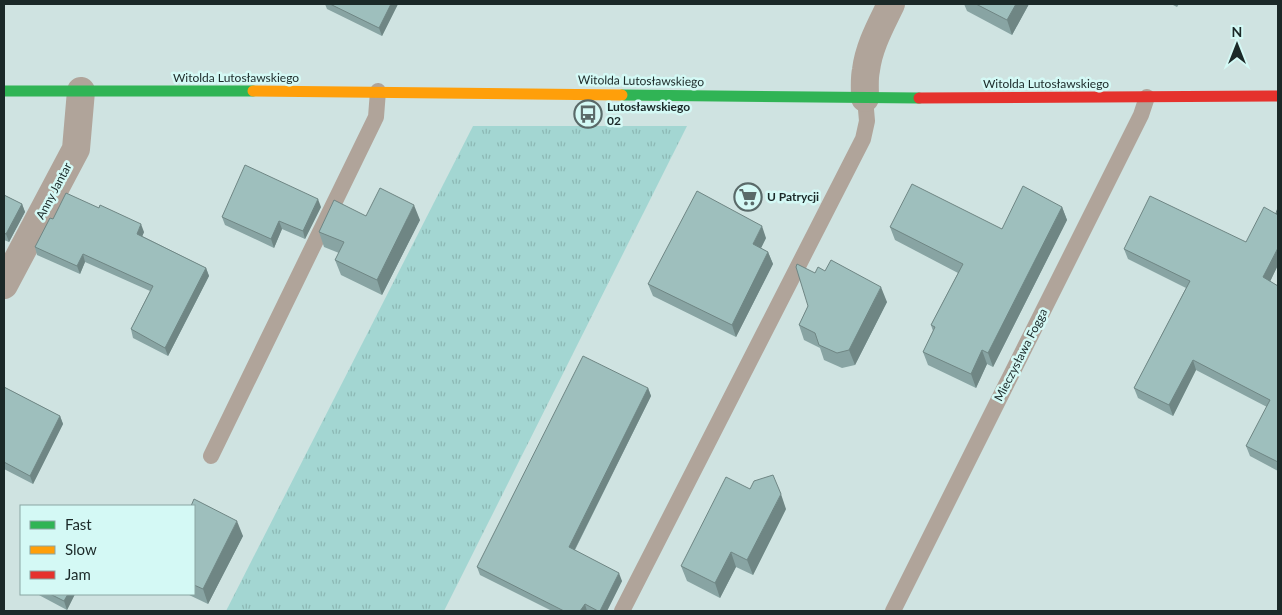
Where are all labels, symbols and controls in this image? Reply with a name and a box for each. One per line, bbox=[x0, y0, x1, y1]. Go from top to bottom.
north arrow bbox=[1212, 20, 1262, 70]
text: N bbox=[1232, 23, 1242, 40]
street label: Witolda Lutosławskiego bbox=[173, 70, 299, 85]
street label: Witolda Lutosławskiego bbox=[578, 72, 704, 89]
street label: Witolda Lutosławskiego bbox=[983, 76, 1109, 91]
bus stop icon: Lutosławskiego 02 bbox=[573, 99, 603, 129]
place label: Lutosławskiego 02 bbox=[607, 99, 690, 128]
street label: Anny Jantar bbox=[32, 159, 75, 222]
supermarket icon: U Patrycji bbox=[733, 182, 763, 212]
place label: U Patrycji bbox=[767, 189, 819, 204]
street label: Mieczysława Fogga bbox=[991, 306, 1050, 404]
legend bbox=[20, 505, 195, 595]
text: Fast bbox=[65, 515, 92, 533]
text: Slow bbox=[65, 540, 97, 558]
text: Jam bbox=[65, 565, 91, 583]

